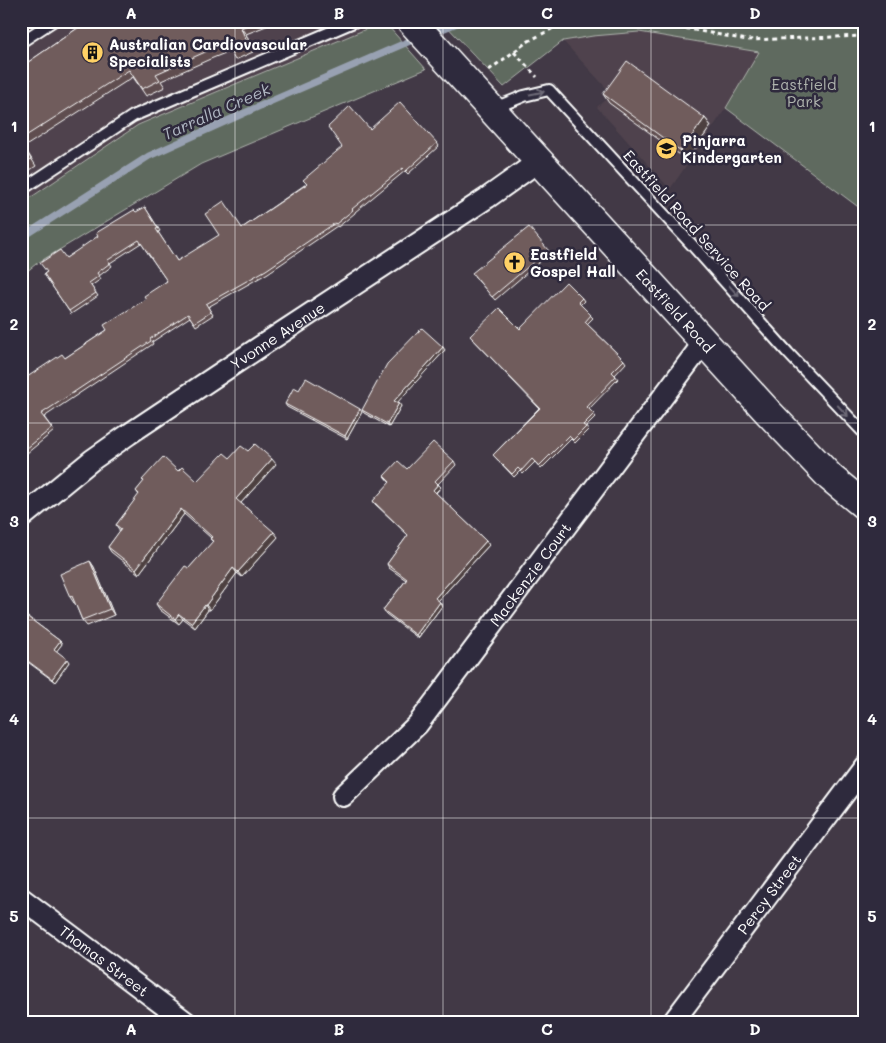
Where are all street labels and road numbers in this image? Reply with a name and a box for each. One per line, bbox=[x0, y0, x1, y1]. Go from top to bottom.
street label: Eastfield Road Service Road bbox=[620, 146, 774, 314]
street label: Eastfield Road bbox=[633, 265, 717, 357]
street label: Yvonne Avenue bbox=[226, 297, 329, 374]
street label: Mackenzie Court bbox=[485, 518, 575, 630]
street label: Percy Street bbox=[732, 850, 806, 938]
street label: Thomas Street bbox=[55, 920, 153, 1001]

